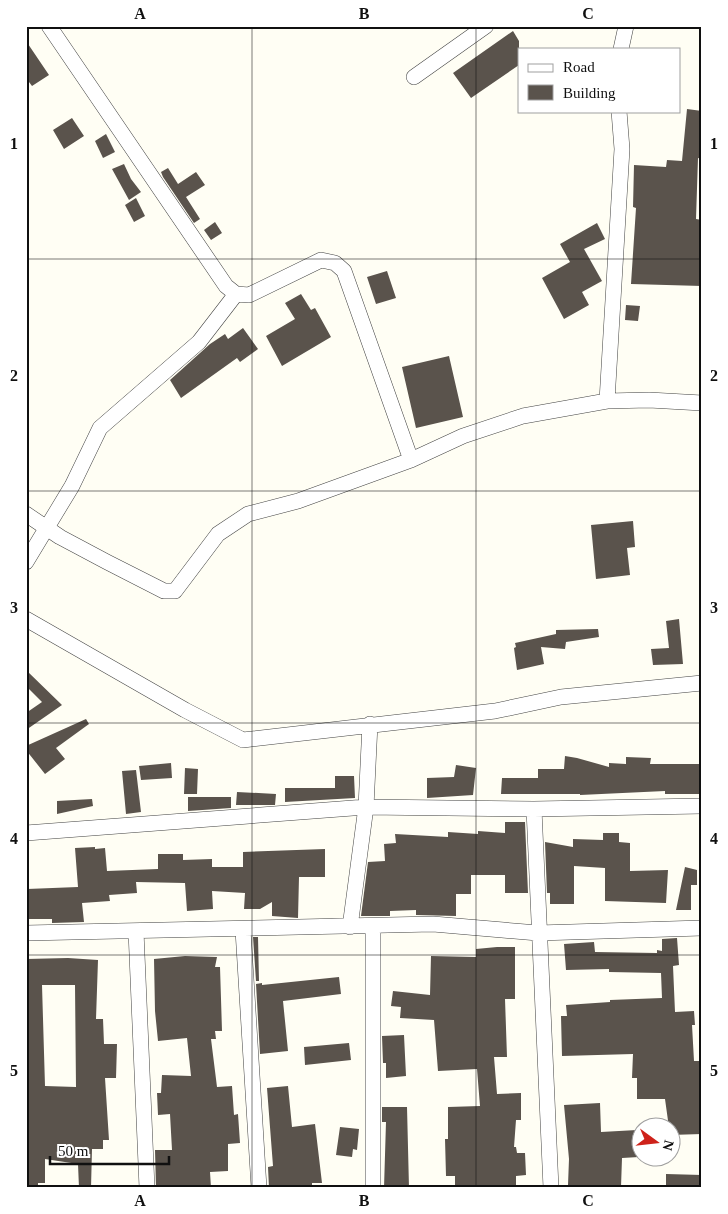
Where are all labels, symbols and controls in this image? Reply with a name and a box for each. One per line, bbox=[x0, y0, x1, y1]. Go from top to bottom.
text: A bbox=[134, 5, 146, 22]
text: B bbox=[359, 5, 370, 22]
text: C bbox=[582, 5, 594, 22]
legend bbox=[518, 48, 680, 112]
text: Road bbox=[563, 59, 595, 75]
text: Building bbox=[563, 85, 616, 101]
text: 1 bbox=[10, 135, 18, 152]
text: 1 bbox=[710, 135, 718, 152]
text: 2 bbox=[10, 367, 18, 384]
text: 2 bbox=[710, 367, 718, 384]
text: 3 bbox=[10, 599, 18, 616]
text: 3 bbox=[710, 599, 718, 616]
text: 4 bbox=[10, 830, 18, 847]
text: 4 bbox=[710, 830, 718, 847]
text: 5 bbox=[10, 1062, 18, 1079]
text: 5 bbox=[710, 1062, 718, 1079]
north arrow bbox=[630, 1116, 680, 1166]
scale bar bbox=[50, 1134, 169, 1166]
text: N bbox=[660, 1138, 677, 1152]
text: 50 m bbox=[58, 1143, 89, 1159]
text: A bbox=[134, 1192, 146, 1209]
text: B bbox=[359, 1192, 370, 1209]
text: C bbox=[582, 1192, 594, 1209]

